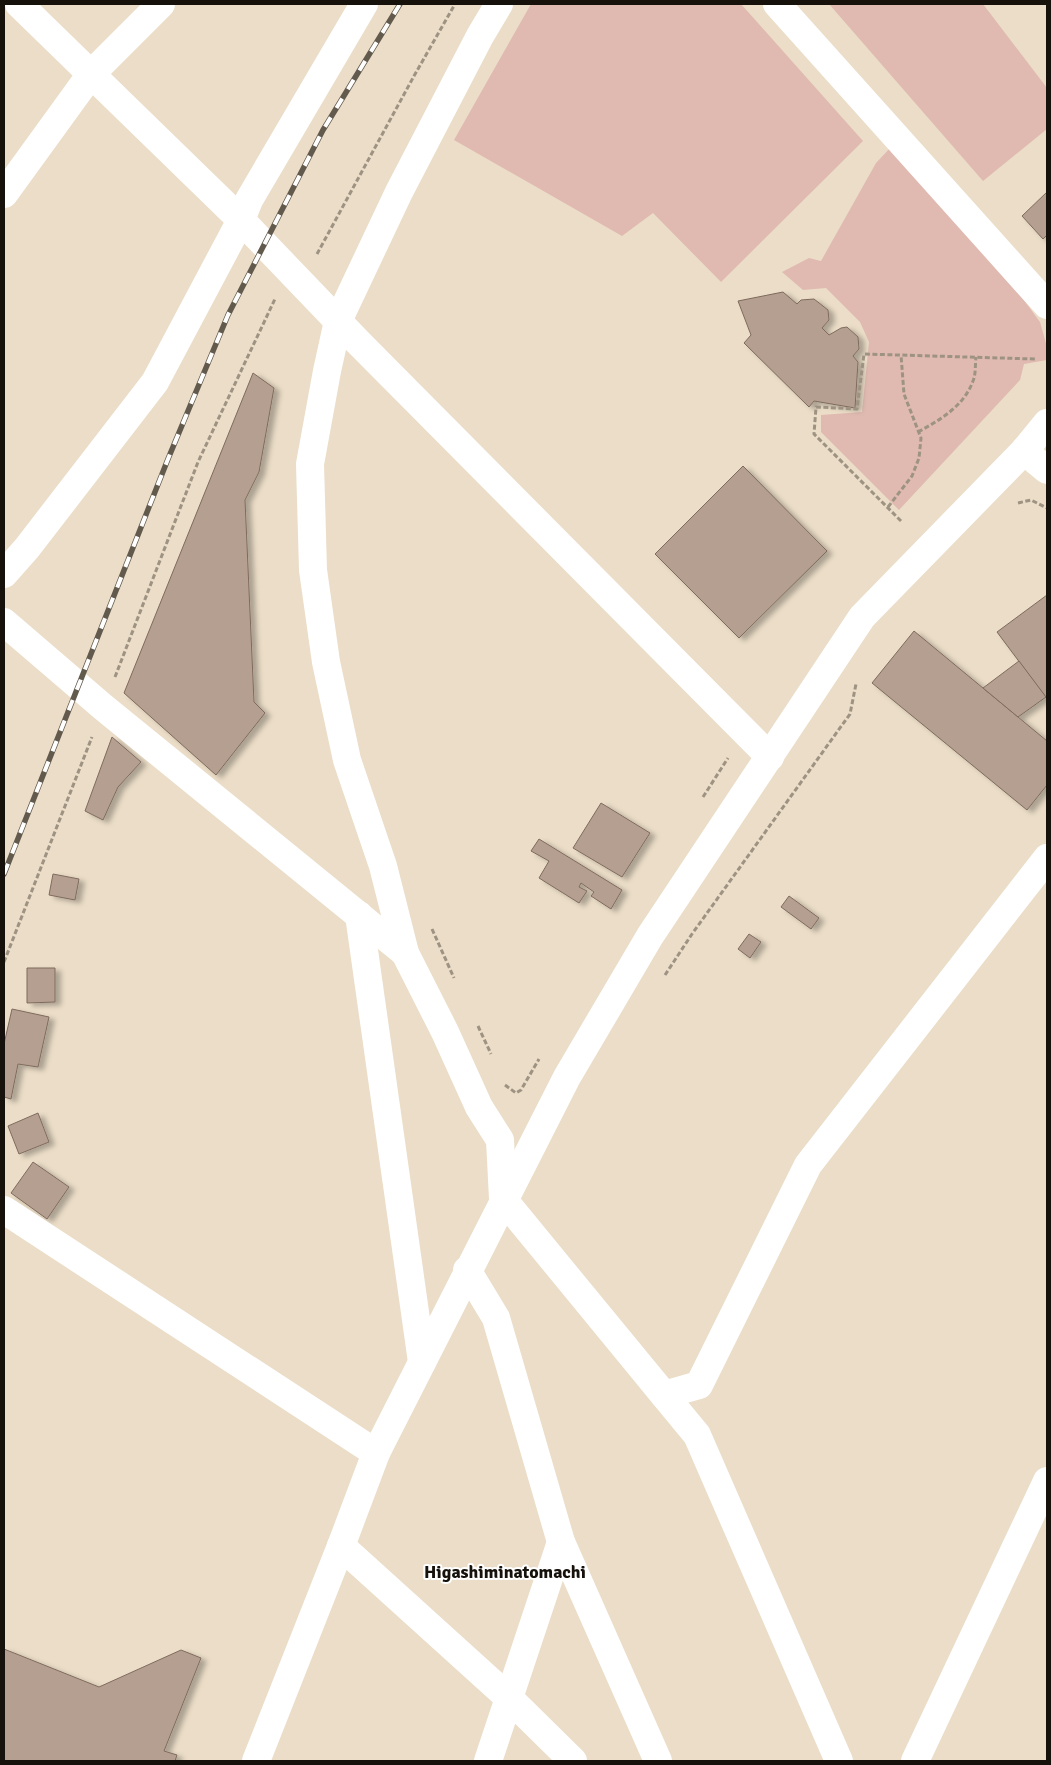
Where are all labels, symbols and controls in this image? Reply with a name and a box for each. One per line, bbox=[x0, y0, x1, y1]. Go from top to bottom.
district label: Higashiminatomachi bbox=[424, 1561, 586, 1583]

